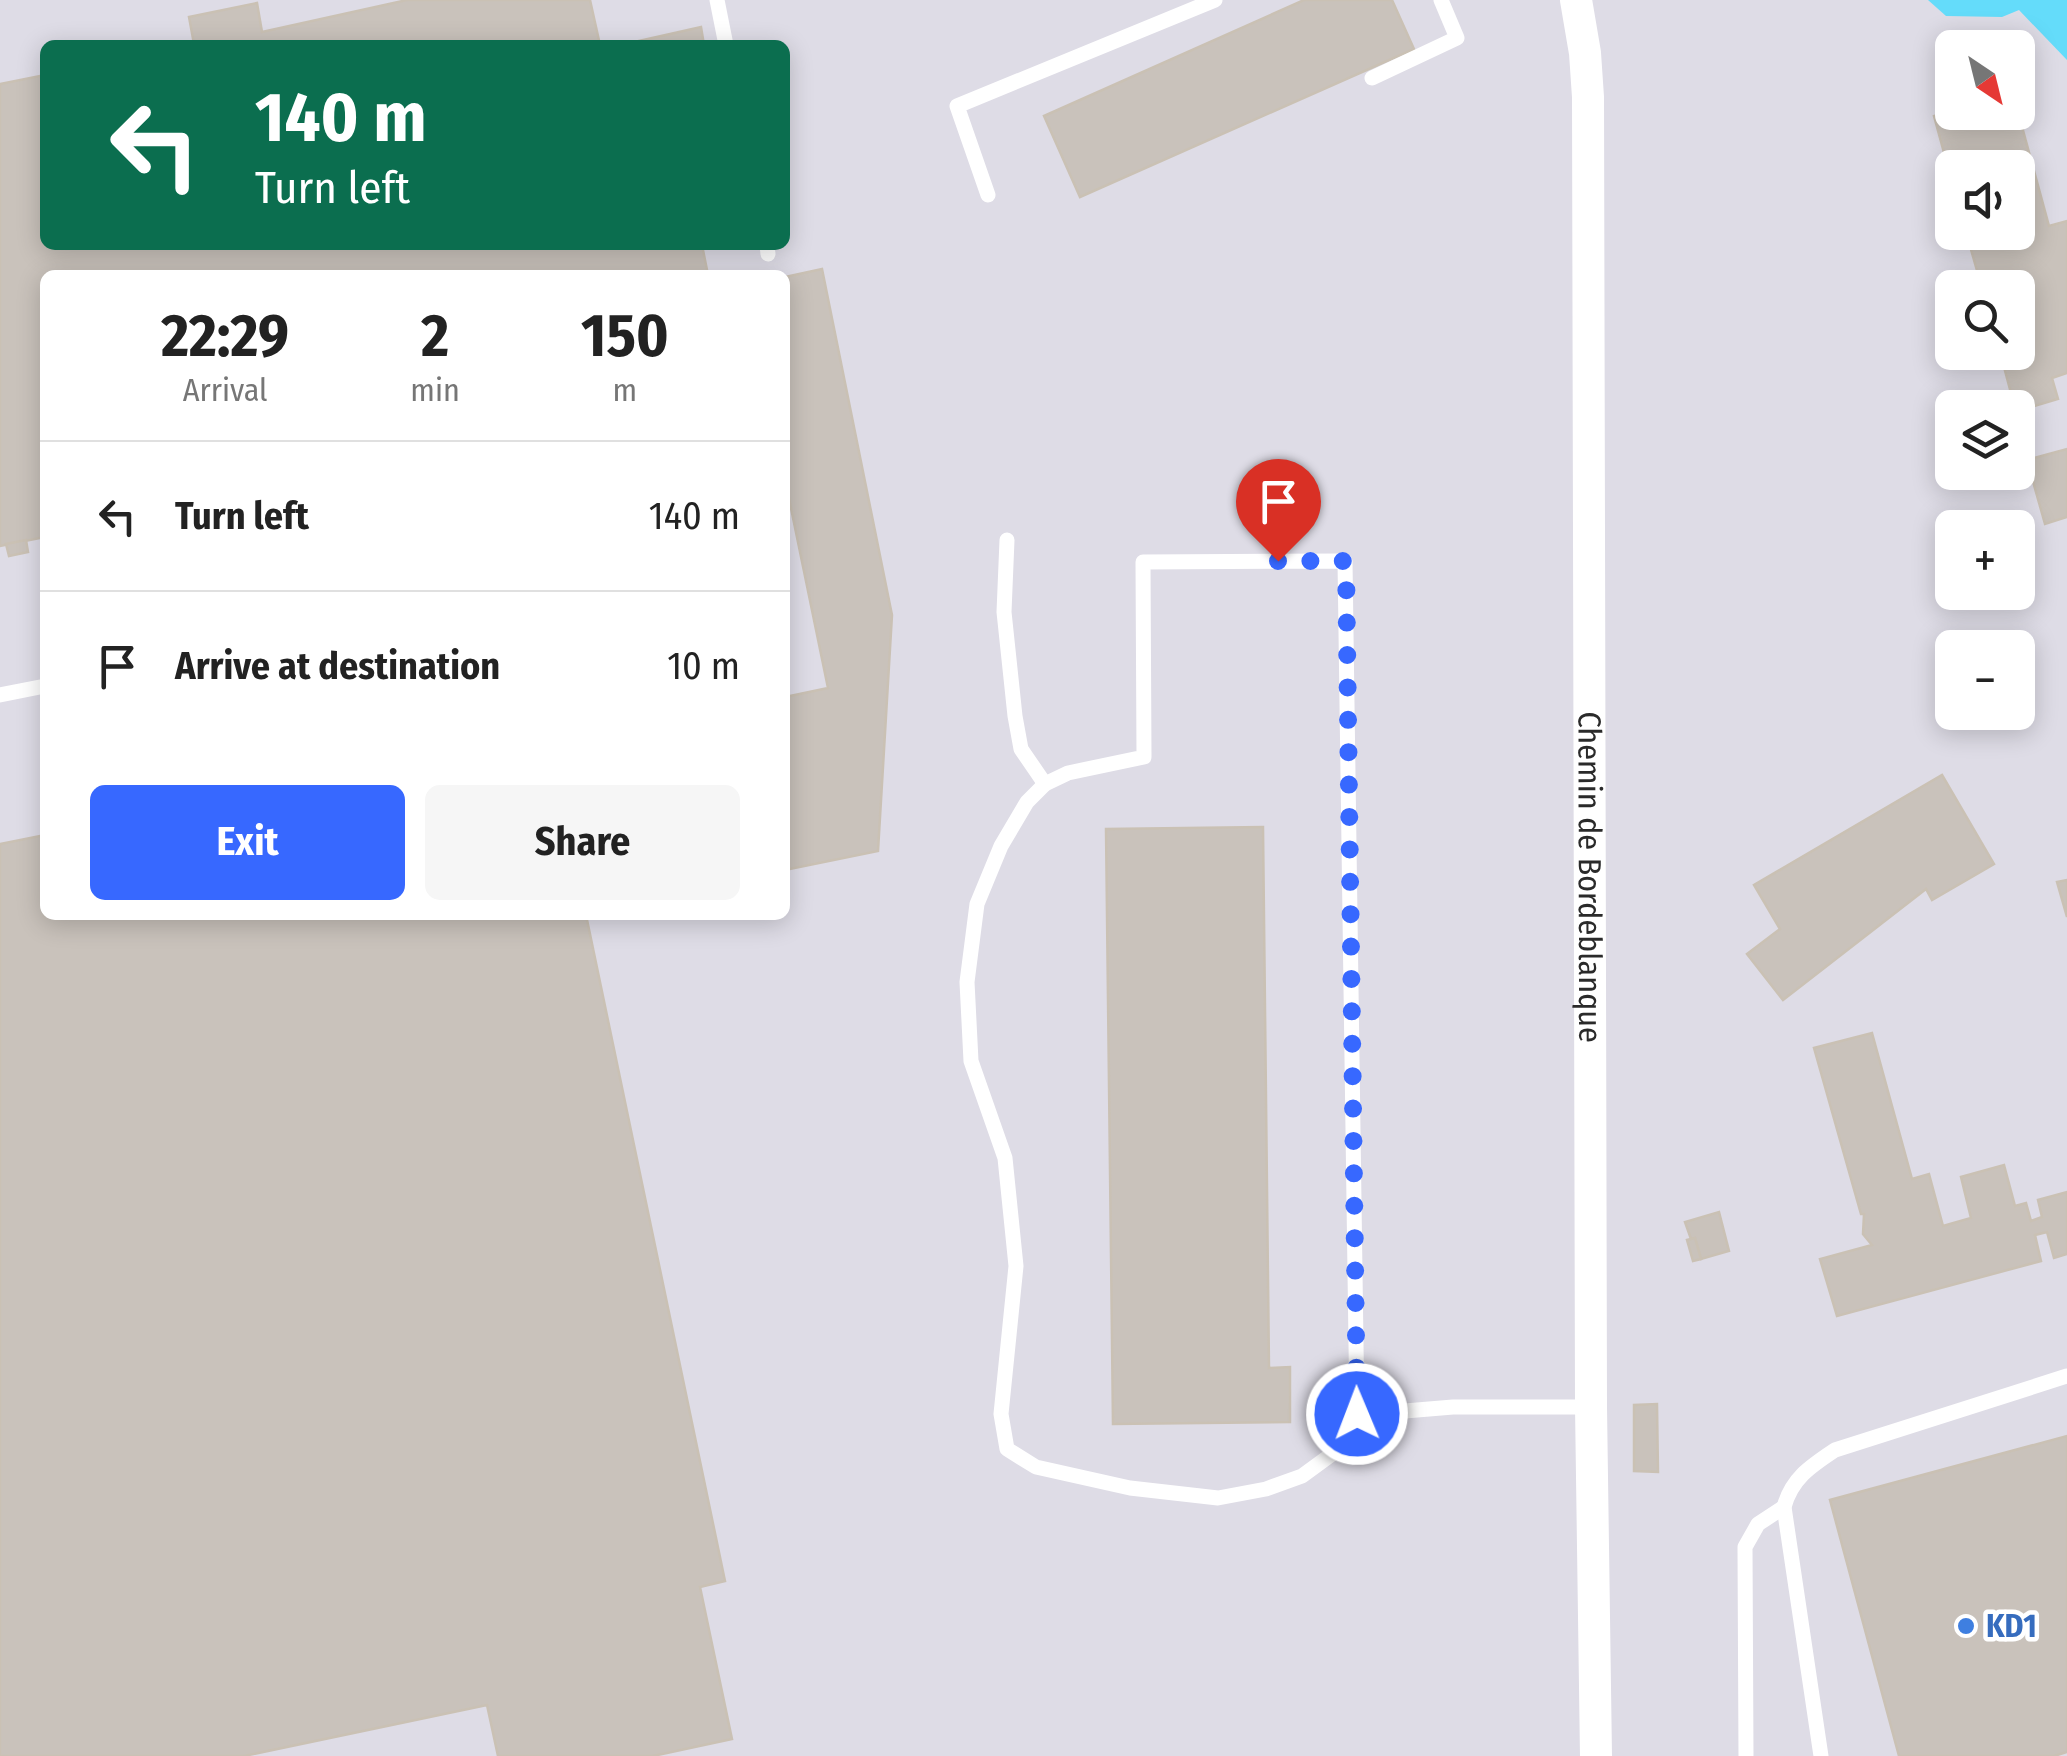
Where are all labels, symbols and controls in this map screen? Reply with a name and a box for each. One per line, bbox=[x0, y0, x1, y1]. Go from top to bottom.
north arrow bbox=[1935, 30, 2035, 130]
map controls bbox=[1935, 30, 2035, 730]
text: 140 m bbox=[255, 76, 427, 160]
icon: left bbox=[90, 80, 220, 210]
button: sound bbox=[1935, 150, 2035, 250]
text: Turn left bbox=[255, 161, 410, 215]
button: search bbox=[1935, 270, 2035, 370]
text: 22:29 bbox=[161, 300, 289, 372]
text: 2 bbox=[421, 300, 449, 372]
text: 150 bbox=[581, 300, 669, 372]
text: Arrival bbox=[183, 371, 268, 409]
text: min bbox=[410, 371, 460, 409]
text: m bbox=[613, 371, 637, 409]
button: layers bbox=[1935, 390, 2035, 490]
pin bbox=[1236, 459, 1321, 562]
icon: arrive bbox=[1251, 474, 1306, 529]
icon: left bbox=[90, 489, 145, 544]
text: Turn left bbox=[175, 493, 309, 539]
text: 140 m bbox=[649, 493, 740, 539]
button: + bbox=[1935, 510, 2035, 610]
button: − bbox=[1935, 630, 2035, 730]
icon: arrive bbox=[90, 639, 145, 694]
text: Arrive at destination bbox=[175, 643, 500, 689]
text: 10 m bbox=[667, 643, 740, 689]
street label: Chemin de Bordeblanque bbox=[1570, 711, 1609, 1043]
button: Exit bbox=[90, 785, 405, 900]
button: Share bbox=[425, 785, 740, 900]
position arrow bbox=[1305, 1362, 1409, 1466]
place label: KD1 bbox=[1986, 1607, 2037, 1645]
marker: KD1 bbox=[1955, 1615, 1977, 1637]

